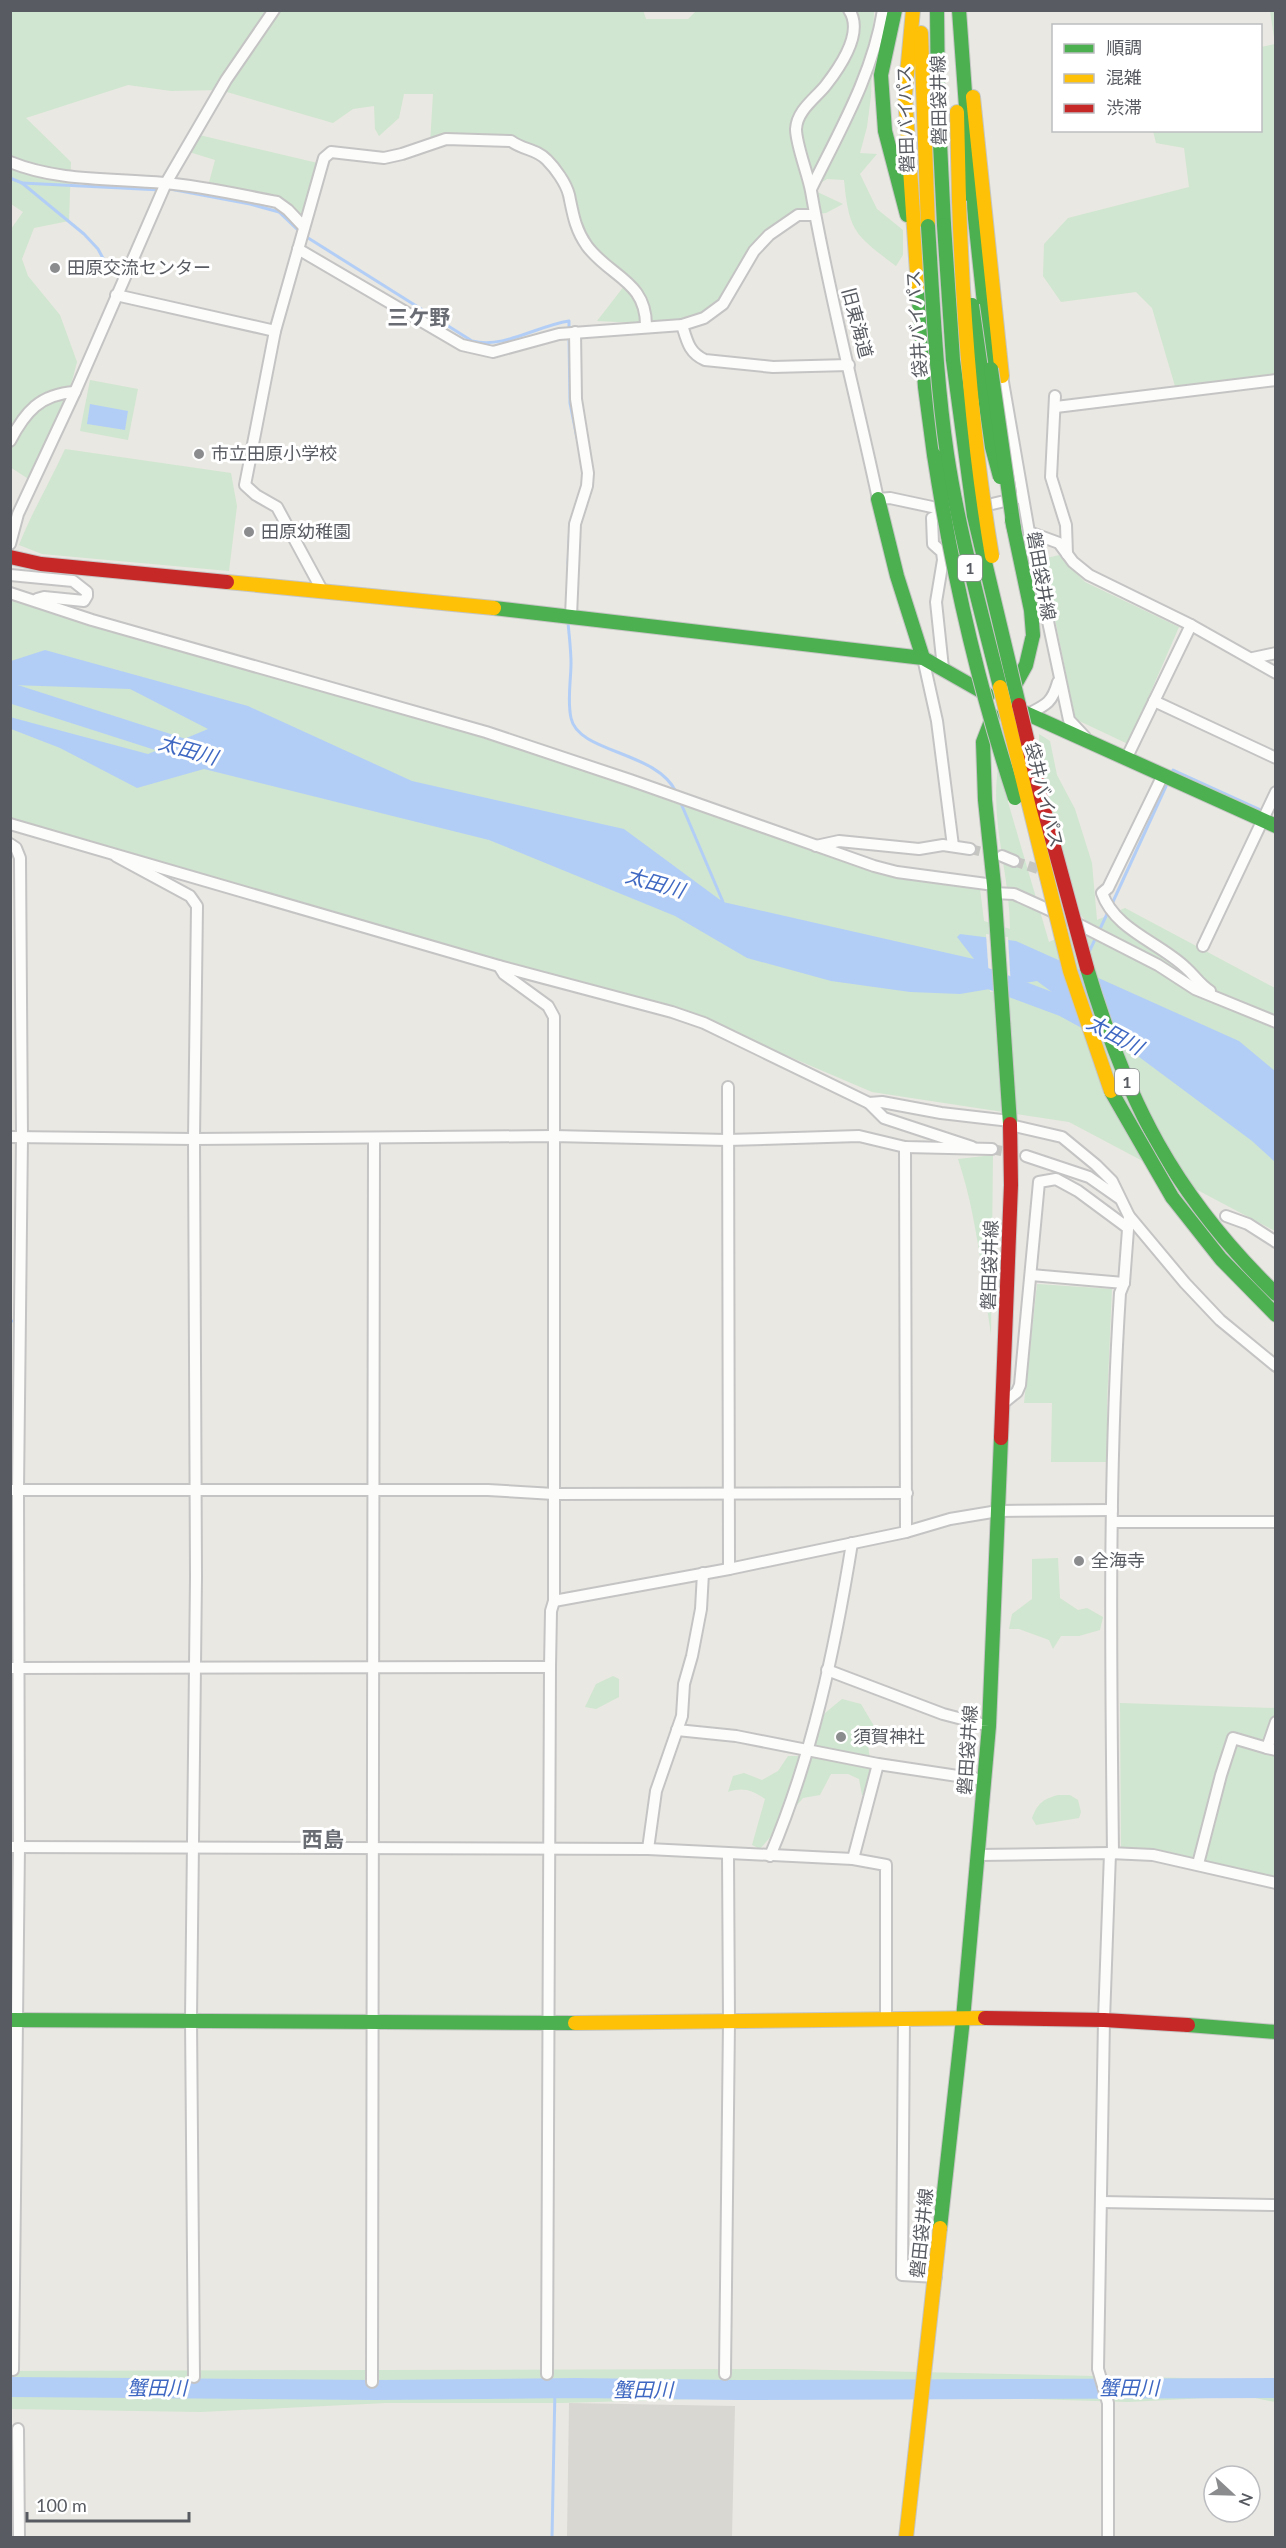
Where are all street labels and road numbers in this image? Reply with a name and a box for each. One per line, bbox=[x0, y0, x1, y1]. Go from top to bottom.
street label: 磐田袋井線 bbox=[926, 55, 950, 145]
street label: 磐田バイパス bbox=[892, 65, 918, 173]
street label: 袋井バイパス bbox=[901, 270, 931, 379]
street label: 旧東海道 bbox=[838, 285, 878, 360]
street label: 磐田袋井線 bbox=[1023, 530, 1061, 622]
road number: 1 bbox=[958, 555, 982, 581]
street label: 袋井バイパス bbox=[1021, 740, 1069, 850]
road number: 1 bbox=[1115, 1069, 1139, 1095]
street label: 磐田袋井線 bbox=[976, 1220, 1002, 1310]
street label: 磐田袋井線 bbox=[953, 1704, 981, 1796]
street label: 磐田袋井線 bbox=[905, 2187, 937, 2279]

